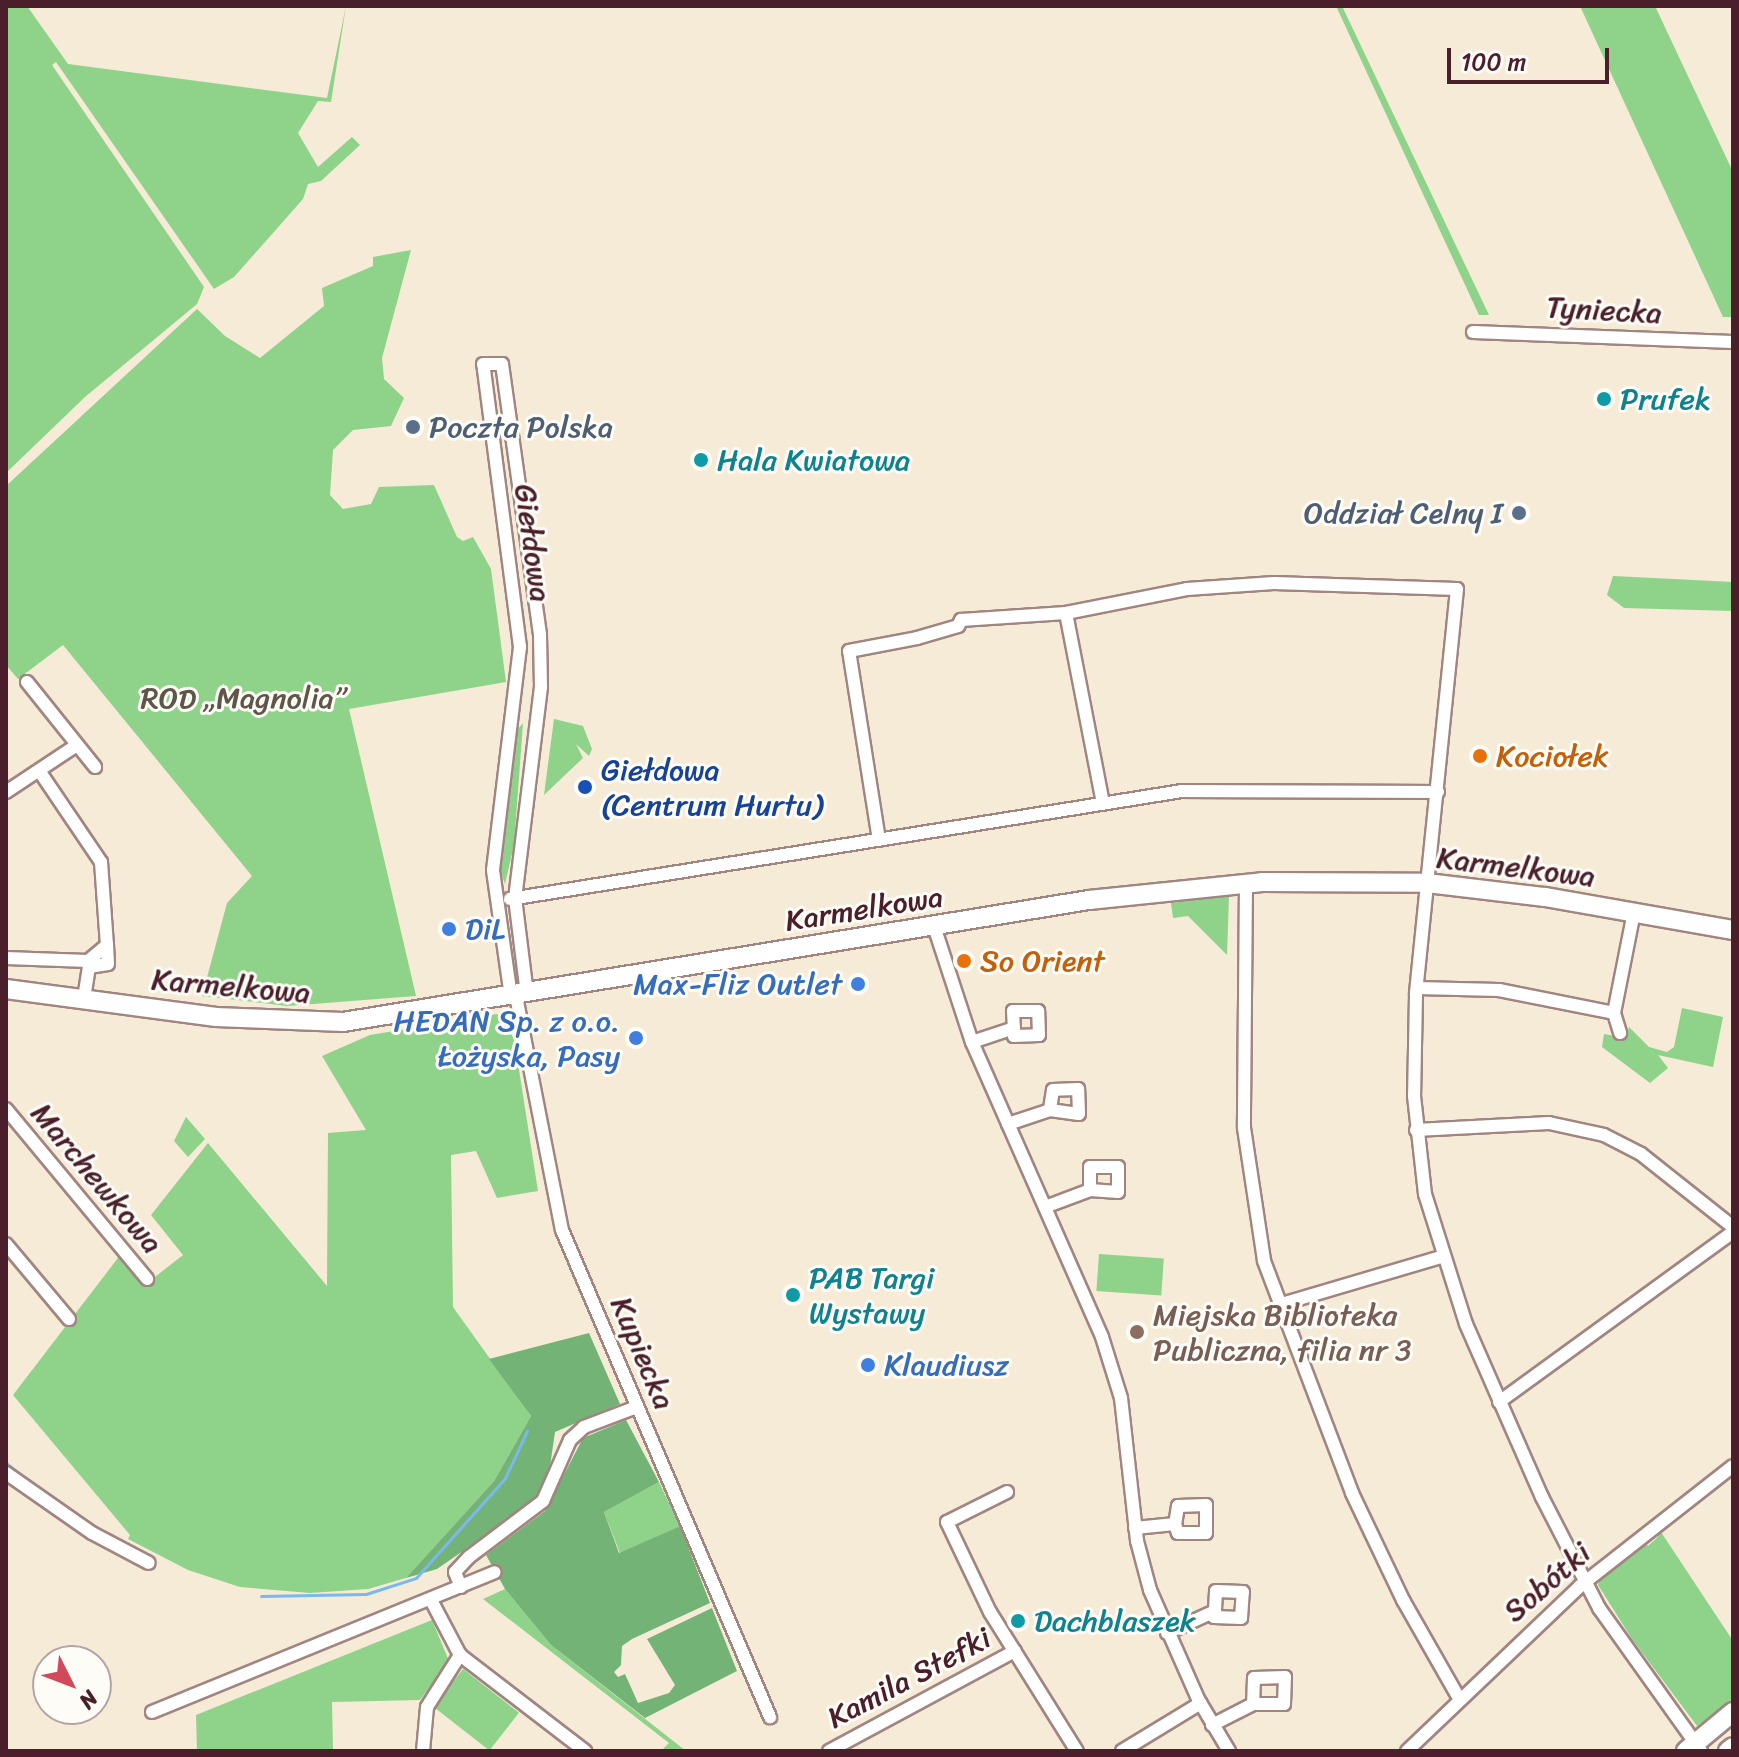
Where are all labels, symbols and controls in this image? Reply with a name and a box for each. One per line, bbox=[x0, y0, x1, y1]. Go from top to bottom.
scale bar bbox=[1451, 32, 1613, 82]
text: 100 m bbox=[1461, 41, 1526, 83]
street label: Tyniecka bbox=[1545, 289, 1663, 331]
place label: Prufek bbox=[1620, 381, 1711, 417]
marker: Prufek bbox=[1595, 390, 1613, 408]
place label: Poczta Polska bbox=[429, 409, 613, 445]
marker: Poczta Polska bbox=[404, 418, 422, 436]
place label: Hala Kwiatowa bbox=[717, 442, 911, 478]
marker: Hala Kwiatowa bbox=[692, 451, 710, 469]
street label: Giełdowa bbox=[507, 482, 559, 604]
place label: Oddział Celny I bbox=[1303, 495, 1503, 531]
marker: Oddział Celny I bbox=[1510, 504, 1528, 522]
park label: ROD „Magnolia” bbox=[140, 680, 346, 716]
place label: Kociołek bbox=[1496, 738, 1609, 774]
marker: Kociołek bbox=[1471, 747, 1489, 765]
place label: Giełdowa (Centrum Hurtu) bbox=[601, 752, 824, 822]
marker: Giełdowa (Centrum Hurtu) bbox=[576, 778, 594, 796]
street label: Karmelkowa bbox=[1435, 839, 1597, 895]
street label: Karmelkowa bbox=[783, 879, 945, 939]
place label: DiL bbox=[465, 911, 505, 947]
marker: DiL bbox=[440, 920, 458, 938]
place label: So Orient bbox=[980, 943, 1106, 979]
marker: So Orient bbox=[955, 952, 973, 970]
street label: Karmelkowa bbox=[150, 961, 312, 1011]
place label: Max-Fliz Outlet bbox=[633, 966, 842, 1002]
marker: Max-Fliz Outlet bbox=[849, 975, 867, 993]
place label: HEDAN Sp. z o.o. Łożyska, Pasy bbox=[394, 1003, 620, 1074]
marker: HEDAN Sp. z o.o. Łożyska, Pasy bbox=[627, 1029, 645, 1047]
street label: Marchewkowa bbox=[24, 1095, 170, 1261]
place label: PAB Targi Wystawy bbox=[809, 1260, 936, 1330]
marker: PAB Targi Wystawy bbox=[784, 1286, 802, 1304]
street label: Kupiecka bbox=[603, 1291, 683, 1415]
place label: Miejska Biblioteka Publiczna, filia nr 3 bbox=[1153, 1297, 1412, 1368]
marker: Miejska Biblioteka Publiczna, filia nr 3 bbox=[1128, 1323, 1146, 1341]
place label: Klaudiusz bbox=[884, 1347, 1009, 1383]
marker: Klaudiusz bbox=[859, 1356, 877, 1374]
street label: Sobótki bbox=[1496, 1535, 1598, 1629]
place label: Dachblaszek bbox=[1034, 1603, 1196, 1639]
marker: Dachblaszek bbox=[1009, 1612, 1027, 1630]
street label: Kamila Stefki bbox=[821, 1620, 997, 1736]
north arrow bbox=[32, 1645, 112, 1725]
text: N bbox=[69, 1681, 108, 1719]

